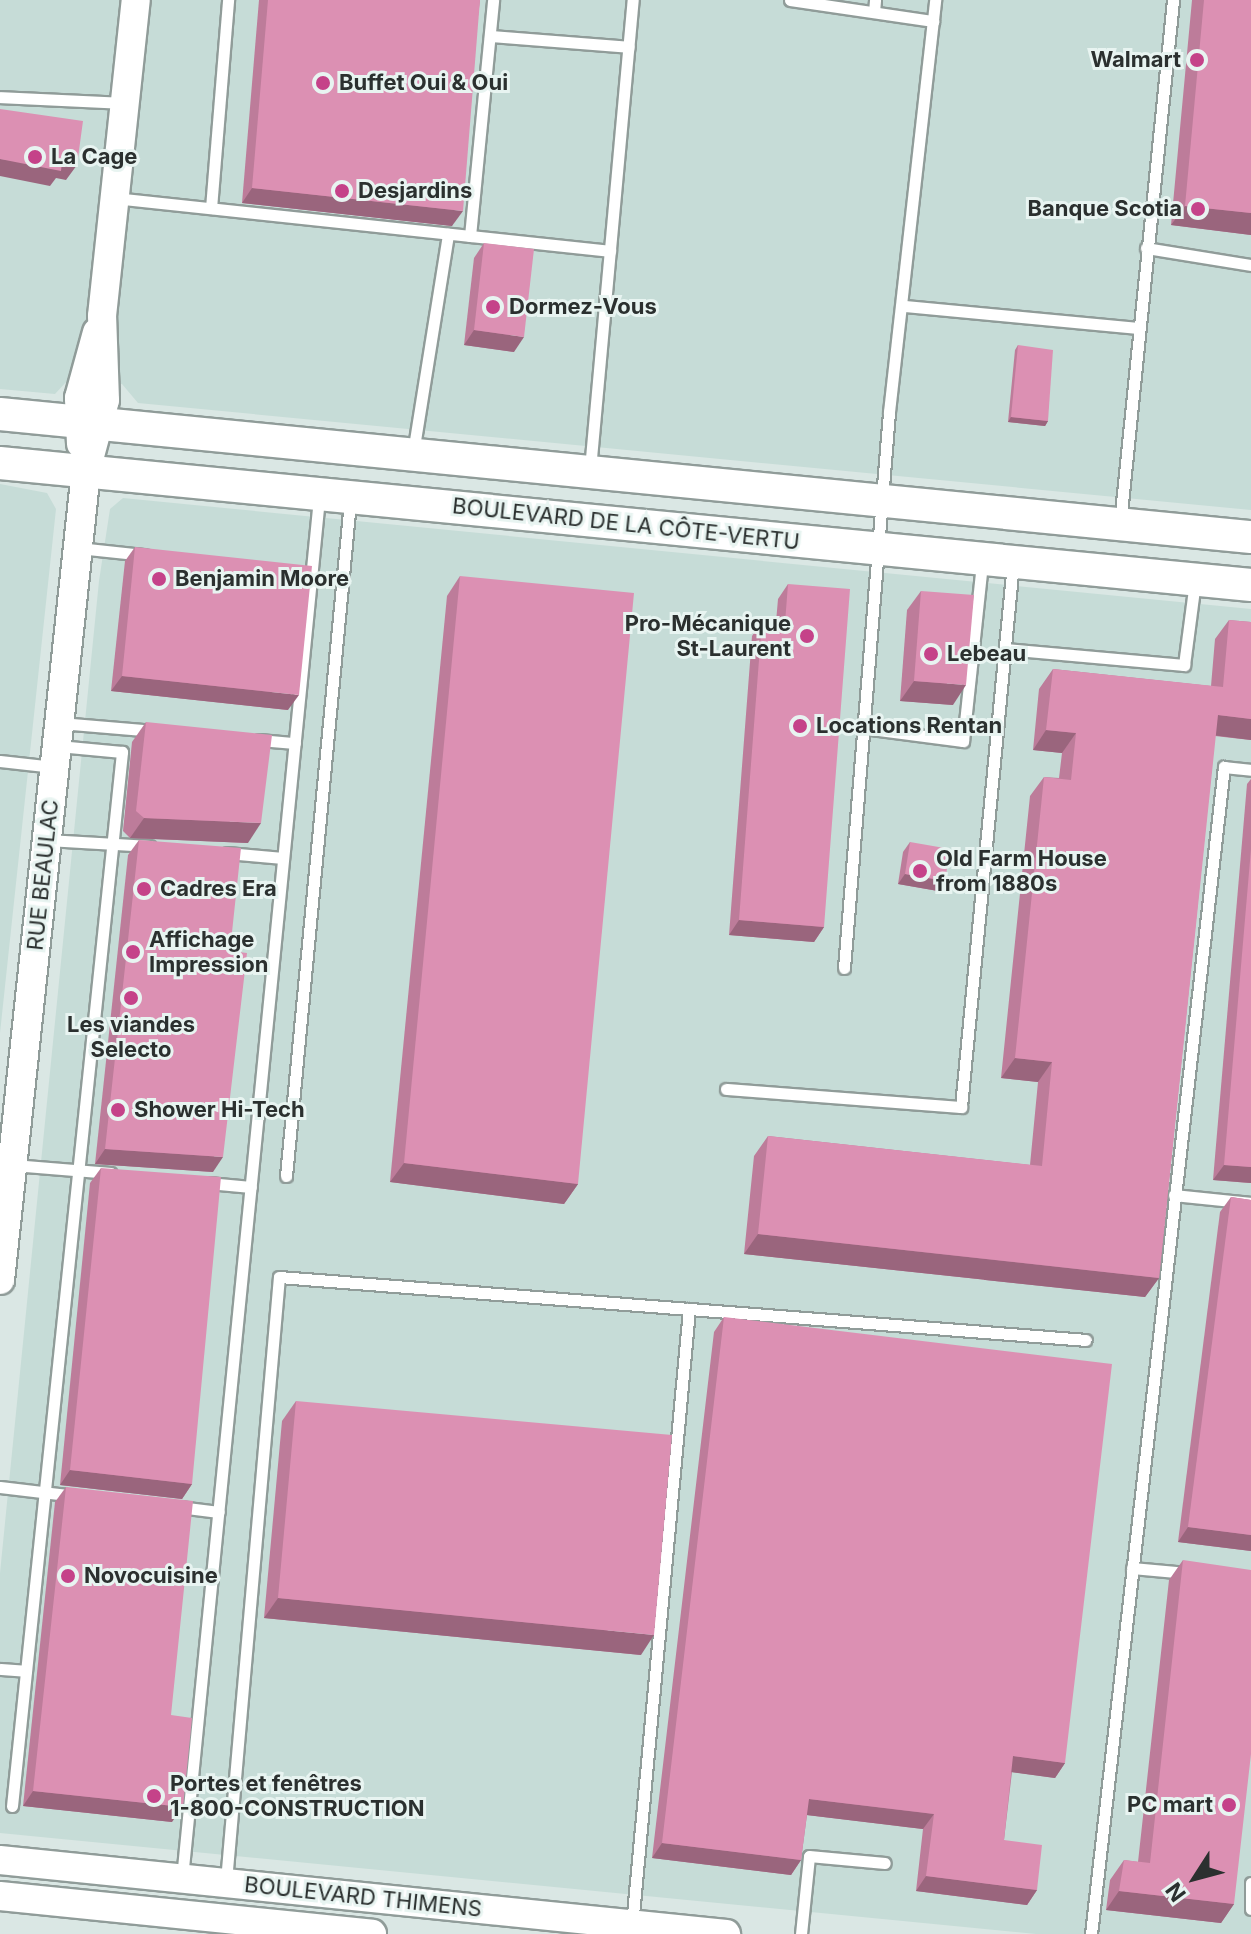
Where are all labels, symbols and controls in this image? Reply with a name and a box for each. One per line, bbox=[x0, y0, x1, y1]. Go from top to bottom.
place label: Walmart bbox=[1090, 47, 1181, 73]
marker: Walmart bbox=[1188, 51, 1206, 69]
place label: Buffet Oui & Oui bbox=[339, 70, 508, 96]
marker: Buffet Oui & Oui bbox=[314, 74, 332, 92]
place label: La Cage bbox=[51, 144, 137, 170]
marker: La Cage bbox=[26, 148, 44, 166]
place label: Desjardins bbox=[358, 178, 472, 204]
marker: Desjardins bbox=[333, 182, 351, 200]
place label: Banque Scotia bbox=[1027, 196, 1182, 222]
marker: Banque Scotia bbox=[1189, 200, 1207, 218]
place label: Dormez-Vous bbox=[509, 294, 657, 320]
marker: Dormez-Vous bbox=[484, 298, 502, 316]
street label: BOULEVARD DE LA CÔTE-VERTU bbox=[451, 493, 801, 555]
place label: Benjamin Moore bbox=[175, 566, 349, 592]
marker: Benjamin Moore bbox=[150, 570, 168, 588]
place label: Pro-Mécanique St-Laurent bbox=[625, 610, 791, 662]
marker: Pro-Mécanique St-Laurent bbox=[798, 627, 816, 645]
place label: Lebeau bbox=[947, 641, 1026, 667]
marker: Lebeau bbox=[922, 645, 940, 663]
place label: Locations Rentan bbox=[816, 713, 1002, 739]
marker: Locations Rentan bbox=[791, 717, 809, 735]
street label: RUE BEAULAC bbox=[22, 798, 64, 952]
place label: Old Farm House from 1880s bbox=[936, 845, 1107, 896]
marker: Old Farm House from 1880s bbox=[911, 862, 929, 880]
place label: Cadres Era bbox=[160, 876, 277, 902]
marker: Cadres Era bbox=[135, 880, 153, 898]
place label: Affichage Impression bbox=[149, 926, 268, 978]
marker: Affichage Impression bbox=[124, 943, 142, 961]
marker: Les viandes Selecto bbox=[122, 989, 140, 1007]
place label: Les viandes Selecto bbox=[67, 1011, 195, 1062]
place label: Shower Hi-Tech bbox=[134, 1097, 305, 1123]
marker: Shower Hi-Tech bbox=[109, 1101, 127, 1119]
place label: Novocuisine bbox=[84, 1563, 218, 1589]
marker: Novocuisine bbox=[59, 1567, 77, 1585]
place label: Portes et fenêtres 1-800-CONSTRUCTION bbox=[170, 1770, 425, 1822]
marker: Portes et fenêtres 1-800-CONSTRUCTION bbox=[145, 1787, 163, 1805]
place label: PC mart bbox=[1127, 1792, 1213, 1818]
marker: PC mart bbox=[1220, 1796, 1238, 1814]
north arrow bbox=[1155, 1838, 1235, 1918]
street label: BOULEVARD THIMENS bbox=[243, 1871, 483, 1923]
text: N bbox=[1160, 1878, 1191, 1907]

